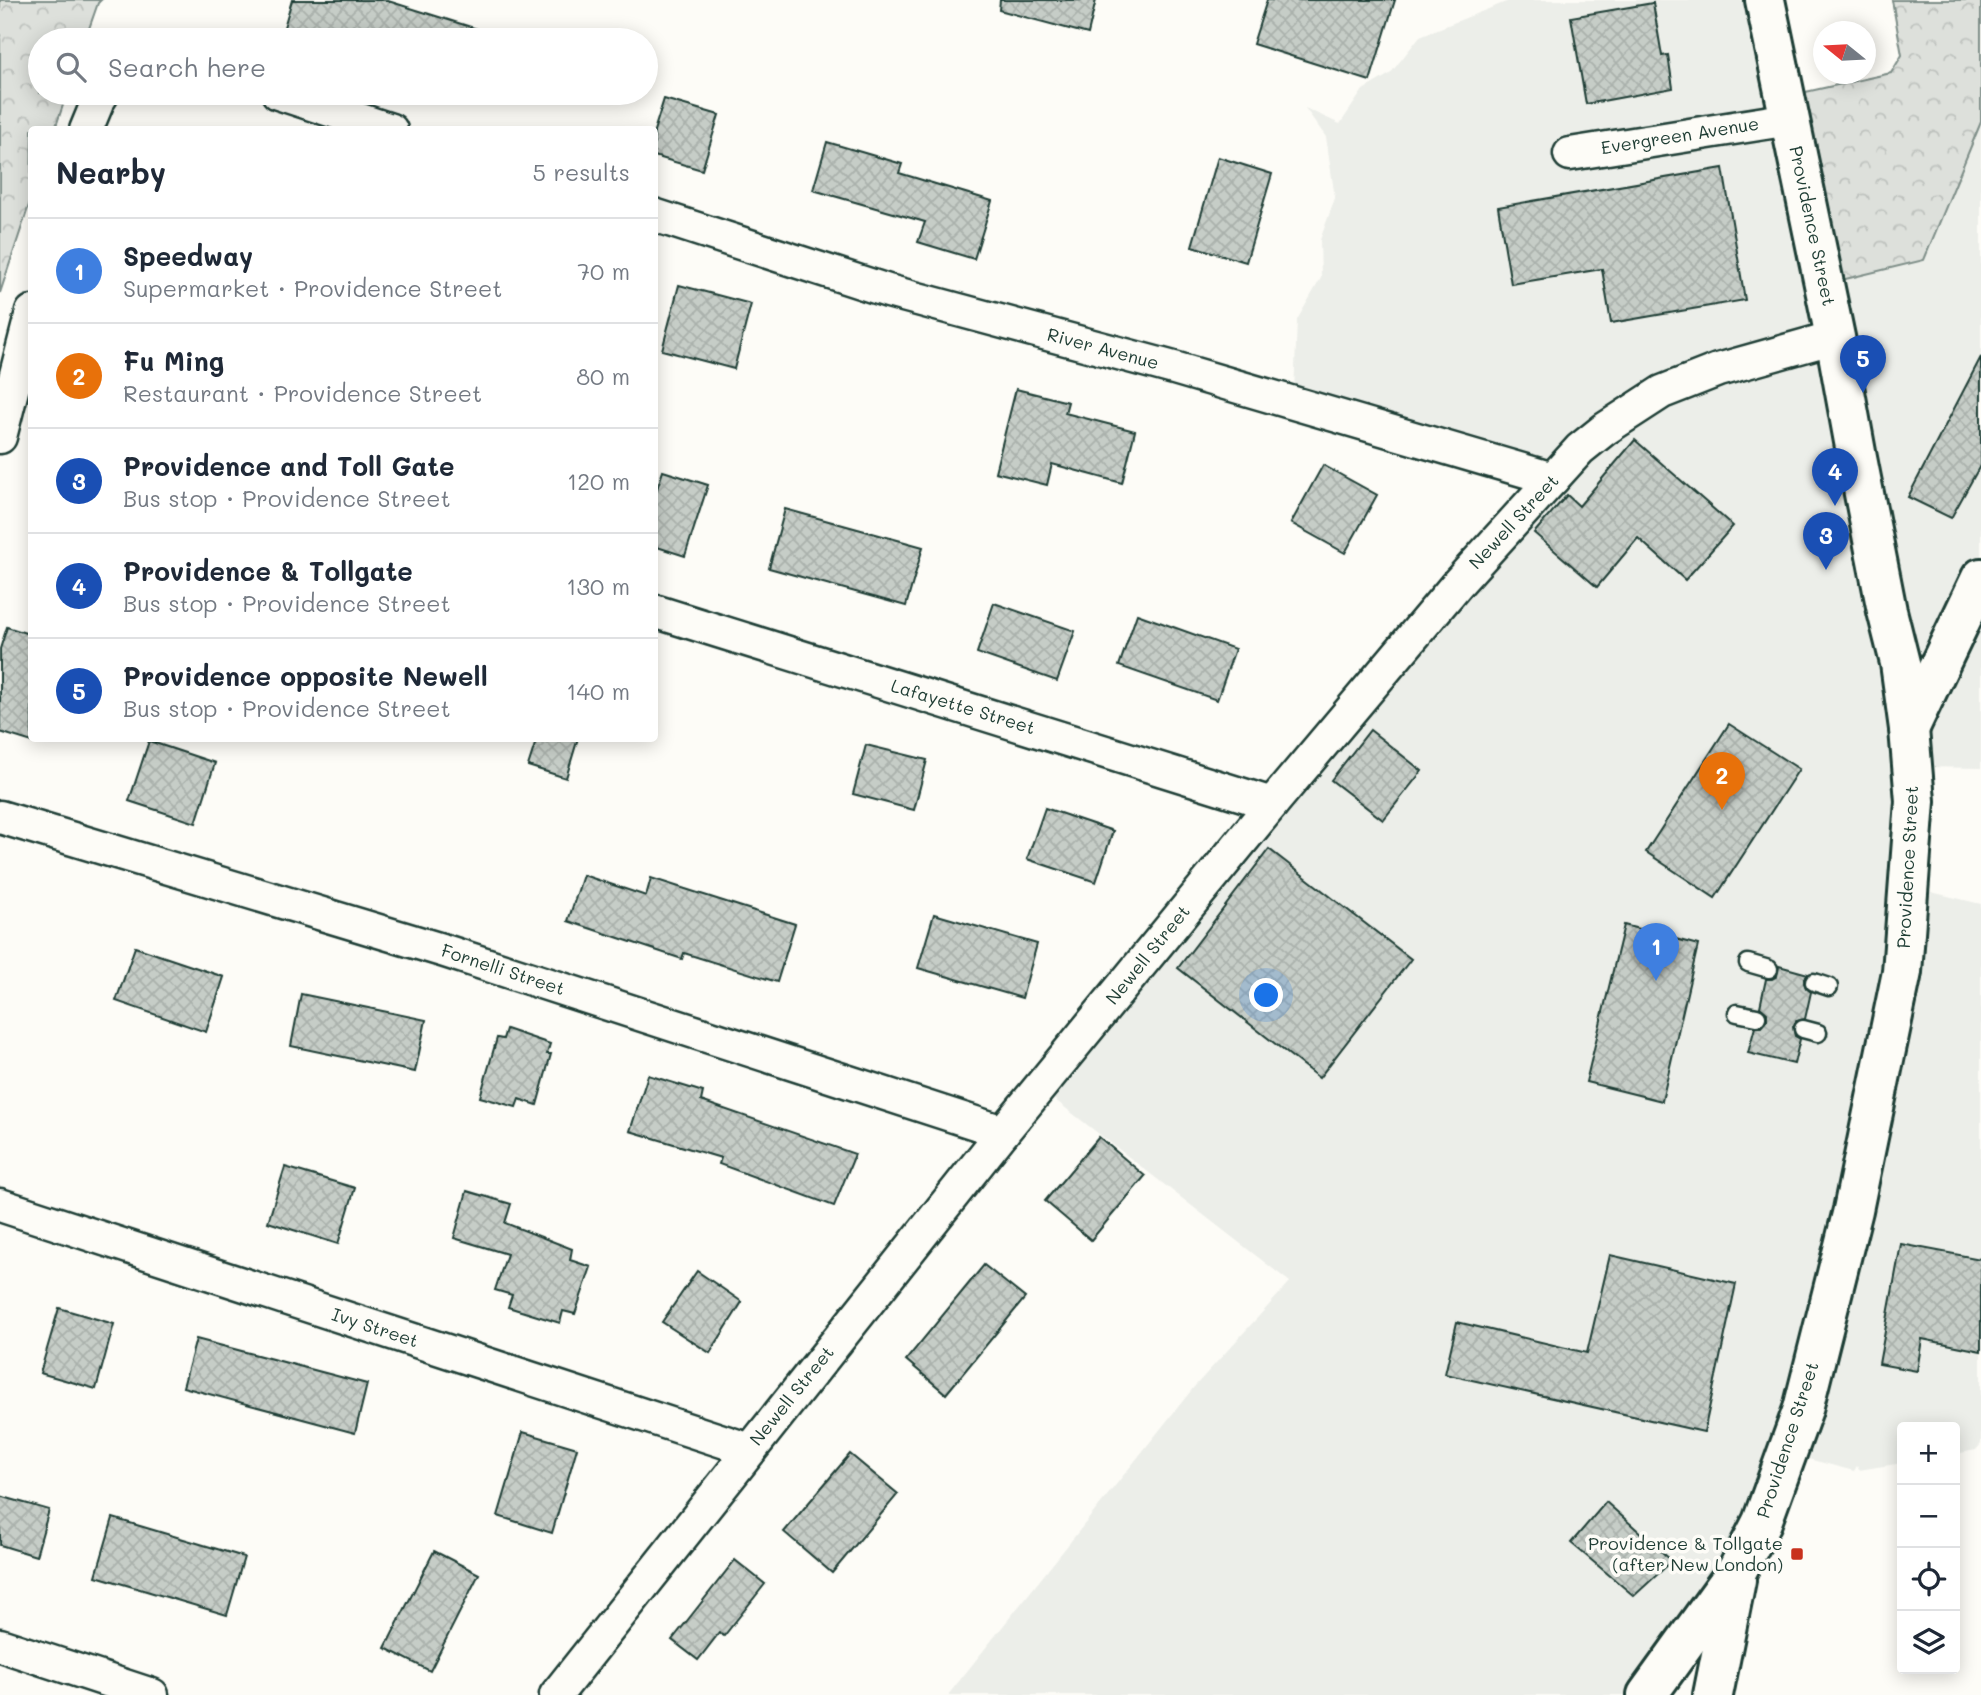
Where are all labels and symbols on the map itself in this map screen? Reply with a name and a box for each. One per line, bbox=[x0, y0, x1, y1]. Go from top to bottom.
north arrow bbox=[1813, 21, 1876, 84]
street label: Evergreen Avenue bbox=[1599, 111, 1761, 159]
street label: Providence Street bbox=[1784, 144, 1842, 308]
street label: River Avenue bbox=[1045, 322, 1162, 374]
pin: 5 bbox=[1840, 335, 1886, 393]
pin: 4 bbox=[1812, 448, 1858, 506]
street label: Newell Street bbox=[1463, 469, 1564, 574]
pin: 3 bbox=[1803, 512, 1849, 570]
street label: Lafayette Street bbox=[888, 673, 1038, 739]
pin: 2 bbox=[1699, 752, 1745, 810]
street label: Providence Street bbox=[1891, 785, 1923, 949]
street label: Newell Street bbox=[1100, 900, 1195, 1009]
pin: 1 bbox=[1633, 923, 1679, 981]
street label: Fornelli Street bbox=[439, 938, 568, 1000]
your location bbox=[1249, 978, 1283, 1012]
street label: Ivy Street bbox=[329, 1302, 422, 1352]
street label: Newell Street bbox=[744, 1341, 839, 1450]
street label: Providence Street bbox=[1750, 1358, 1824, 1521]
place label: Providence & Tollgate (after New London) bbox=[1588, 1531, 1783, 1576]
marker: Providence & Tollgate (after New London) bbox=[1789, 1546, 1805, 1562]

